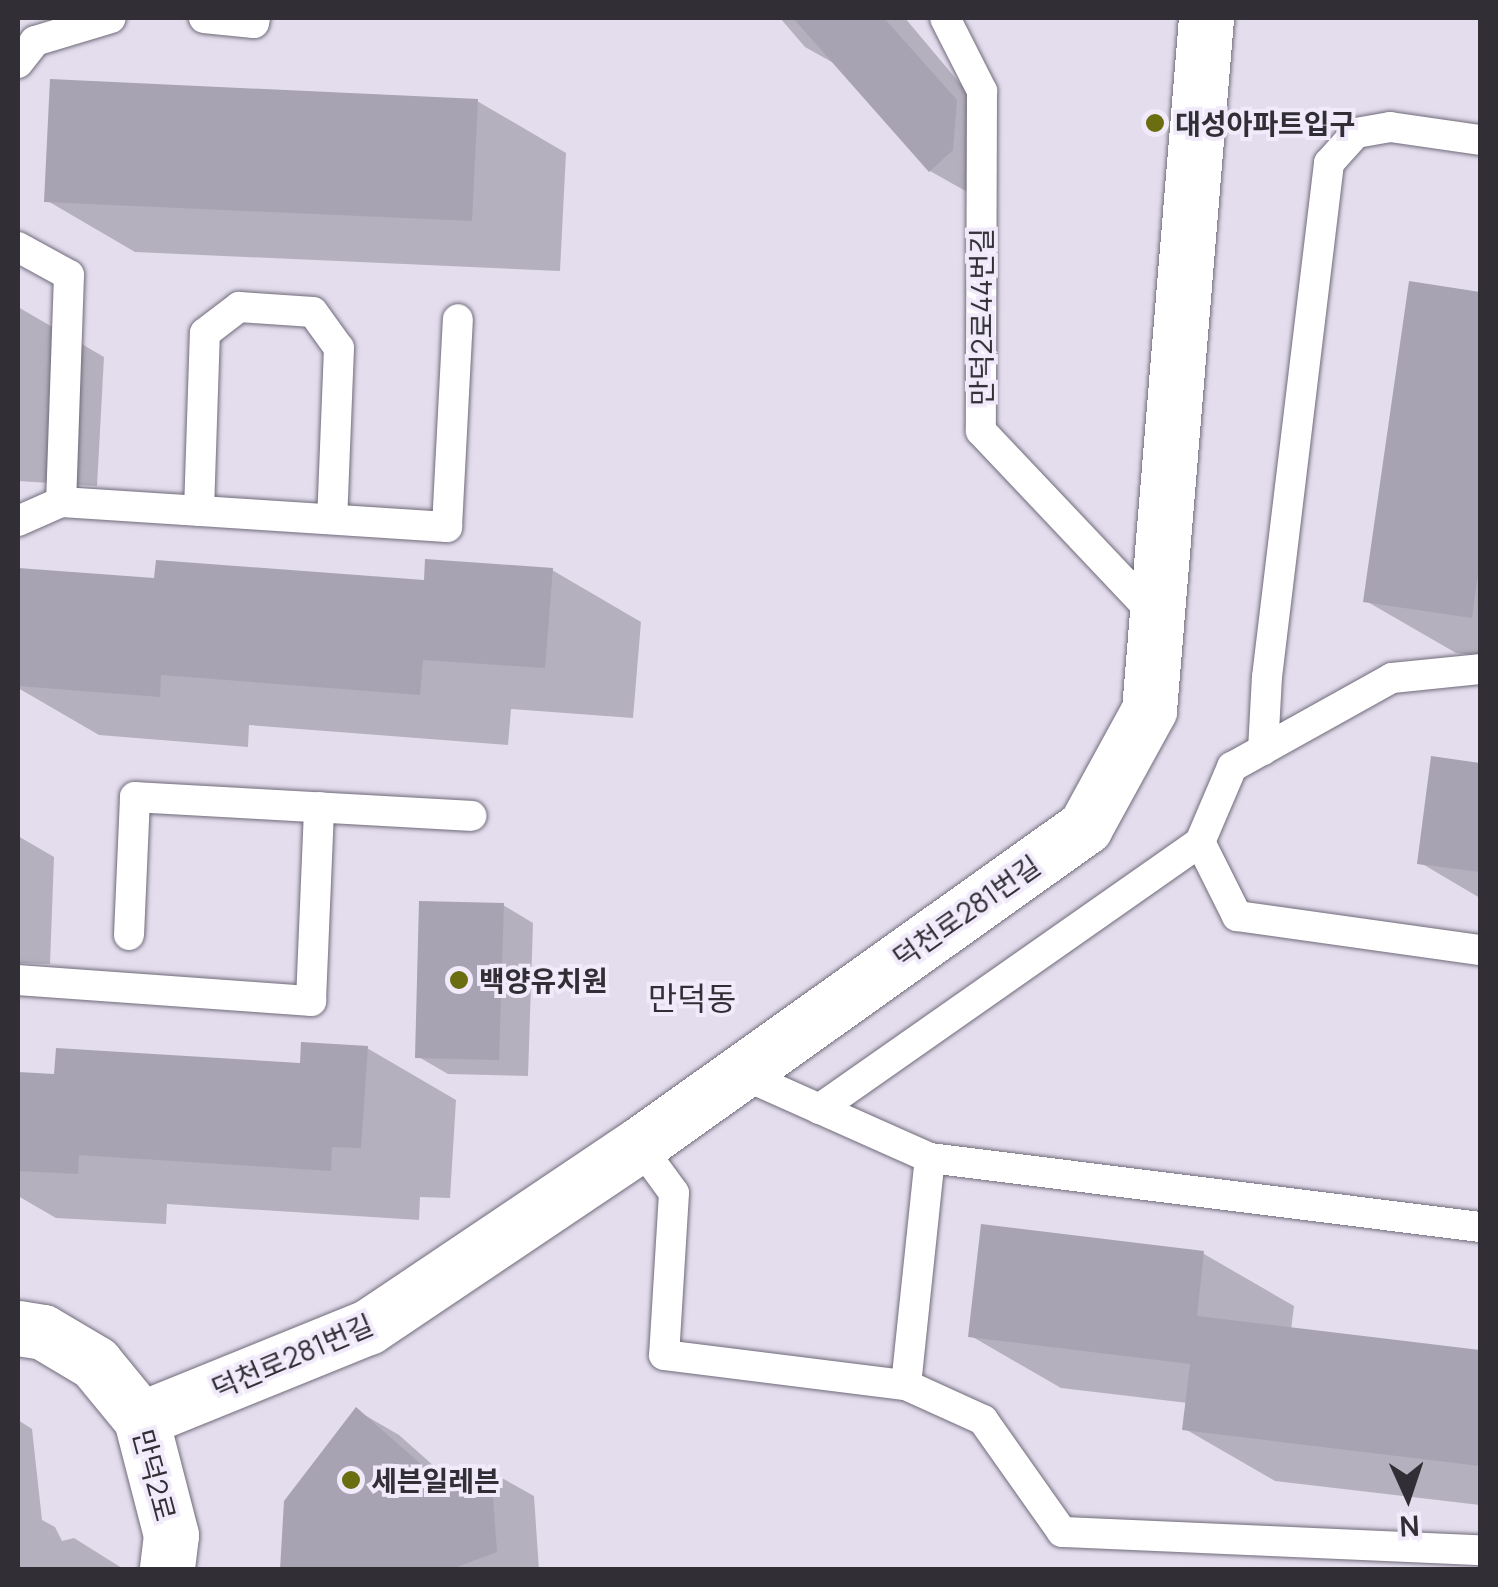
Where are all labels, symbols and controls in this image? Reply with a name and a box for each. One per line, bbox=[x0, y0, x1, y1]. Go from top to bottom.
place label: 대성아파트입구 bbox=[1175, 106, 1355, 140]
marker: 대성아파트입구 bbox=[1144, 112, 1166, 134]
street label: 만덕2로44번길 bbox=[964, 228, 998, 406]
street label: 덕천로281번길 bbox=[886, 848, 1046, 974]
place label: 백양유치원 bbox=[479, 963, 608, 997]
marker: 백양유치원 bbox=[448, 969, 470, 991]
district label: 만덕동 bbox=[648, 979, 736, 1017]
street label: 덕천로281번길 bbox=[206, 1307, 378, 1405]
street label: 만덕2로 bbox=[127, 1426, 183, 1524]
north arrow bbox=[1358, 1447, 1458, 1547]
place label: 세븐일레븐 bbox=[371, 1463, 500, 1497]
marker: 세븐일레븐 bbox=[340, 1469, 362, 1491]
text: N bbox=[1399, 1507, 1421, 1546]

